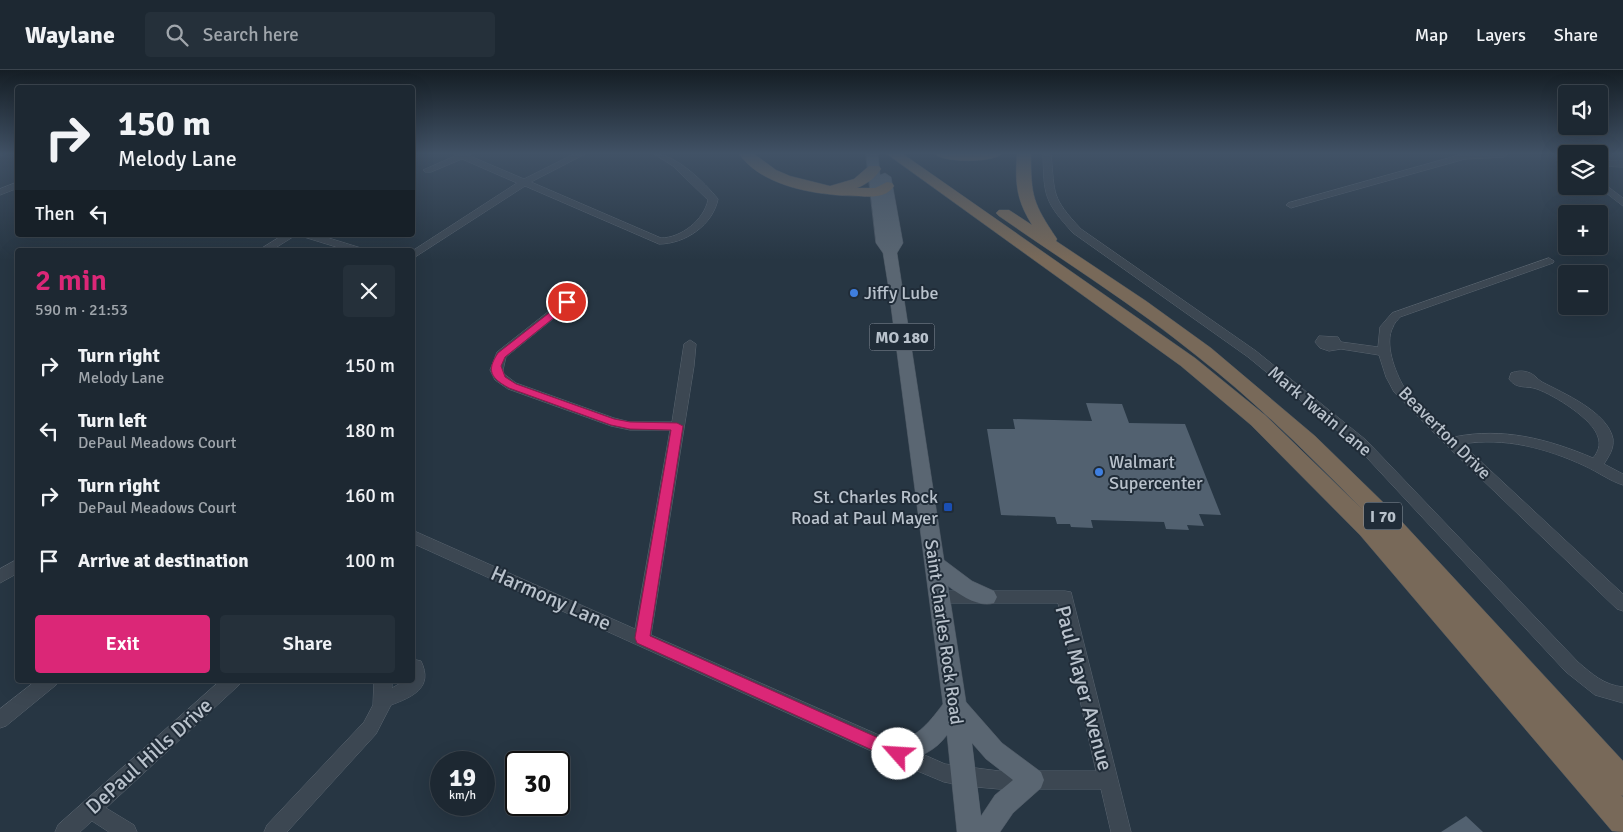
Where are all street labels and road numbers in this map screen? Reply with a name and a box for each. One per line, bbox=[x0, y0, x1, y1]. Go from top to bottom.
road number: MO 180 bbox=[870, 323, 934, 350]
street label: Mark Twain Lane bbox=[1264, 361, 1376, 461]
street label: Beaverton Drive bbox=[1394, 382, 1496, 484]
road number: I 70 bbox=[1364, 502, 1402, 530]
street label: Saint Charles Rock Road bbox=[920, 538, 968, 726]
street label: Harmony Lane bbox=[487, 560, 615, 636]
street label: Paul Mayer Avenue bbox=[1049, 603, 1119, 773]
street label: DePaul Hills Drive bbox=[80, 692, 218, 820]

